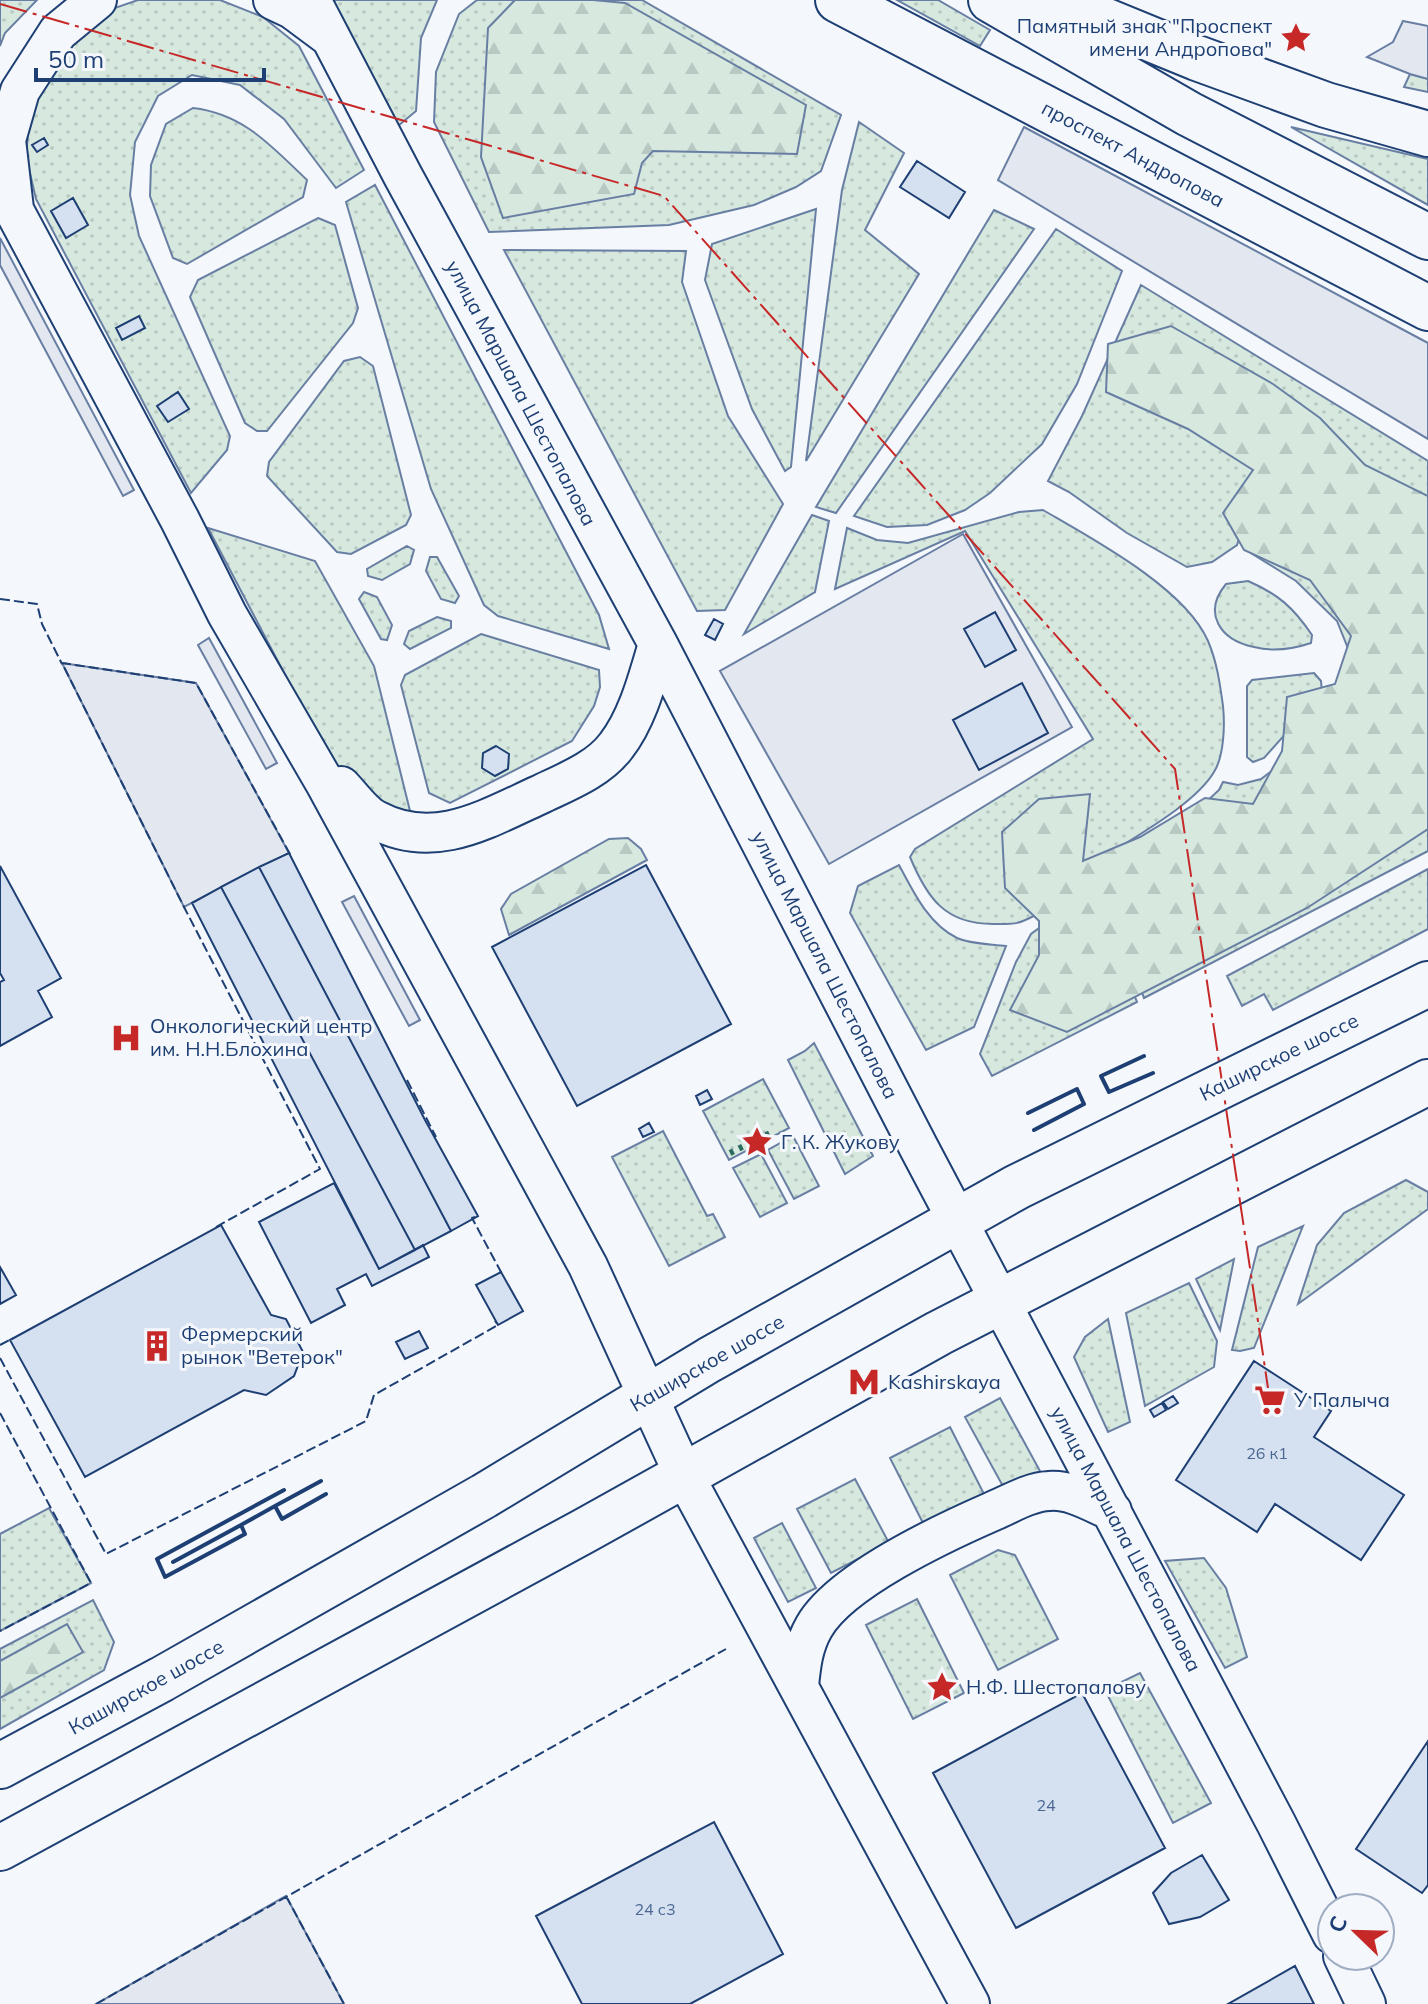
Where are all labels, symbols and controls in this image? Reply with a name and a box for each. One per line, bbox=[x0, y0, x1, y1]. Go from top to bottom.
place label: Памятный знак "Проспект имени Андропова" bbox=[1017, 13, 1273, 61]
place icon: Памятный знак "Проспект имени Андропова" bbox=[1279, 21, 1313, 55]
scale bar bbox=[36, 32, 264, 82]
text: 50 m bbox=[48, 44, 104, 74]
street label: проспект Андропова bbox=[1038, 95, 1229, 212]
street label: улица Маршала Шестопалова bbox=[441, 256, 602, 530]
street label: улица Маршала Шестопалова bbox=[747, 827, 904, 1103]
street label: Каширское шоссе bbox=[1195, 1007, 1362, 1106]
place label: Онкологический центр им. Н.Н.Блохина bbox=[150, 1013, 373, 1061]
hospital icon: Онкологический центр им. Н.Н.Блохина bbox=[109, 1021, 143, 1055]
place icon: Г. К. Жукову bbox=[740, 1125, 774, 1159]
place label: Г. К. Жукову bbox=[781, 1129, 900, 1154]
street label: Каширское шоссе bbox=[625, 1308, 788, 1417]
place label: Фермерский рынок "Ветерок" bbox=[181, 1321, 343, 1369]
building icon: Фермерский рынок "Ветерок" bbox=[140, 1329, 174, 1363]
metro station icon: Kashirskaya bbox=[847, 1365, 881, 1399]
place label: Kashirskaya bbox=[888, 1369, 1001, 1394]
supermarket icon: У Палыча bbox=[1253, 1383, 1287, 1417]
place label: У Палыча bbox=[1293, 1387, 1390, 1412]
street label: улица Маршала Шестопалова bbox=[1046, 1402, 1207, 1676]
house number: 26 к1 bbox=[1246, 1443, 1288, 1463]
street label: Каширское шоссе bbox=[64, 1633, 228, 1740]
place icon: Н.Ф. Шестопалову bbox=[925, 1670, 959, 1704]
place label: Н.Ф. Шестопалову bbox=[966, 1674, 1146, 1699]
house number: 24 bbox=[1036, 1795, 1056, 1815]
north arrow bbox=[1316, 1892, 1396, 1972]
house number: 24 с3 bbox=[634, 1899, 676, 1919]
text: С bbox=[1322, 1912, 1353, 1937]

